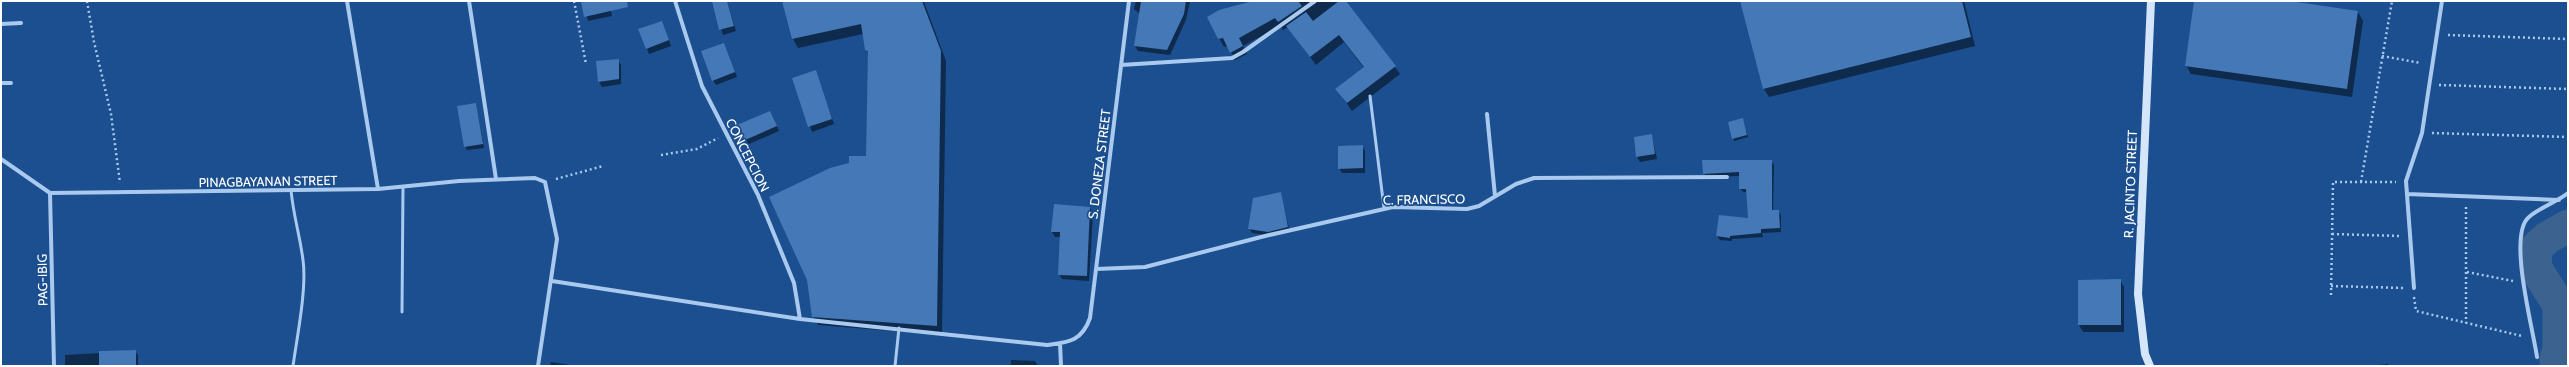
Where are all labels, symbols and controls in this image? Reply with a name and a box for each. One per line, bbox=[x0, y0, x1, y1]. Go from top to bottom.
street label: S. DONEZA STREET bbox=[1084, 108, 1114, 220]
street label: CONCEPCION bbox=[723, 116, 773, 194]
street label: R. JACINTO STREET bbox=[2120, 130, 2140, 238]
street label: PINAGBAYANAN STREET bbox=[198, 172, 338, 190]
street label: C. FRANCISCO bbox=[1383, 190, 1465, 208]
street label: PAG-IBIG bbox=[34, 254, 50, 306]

